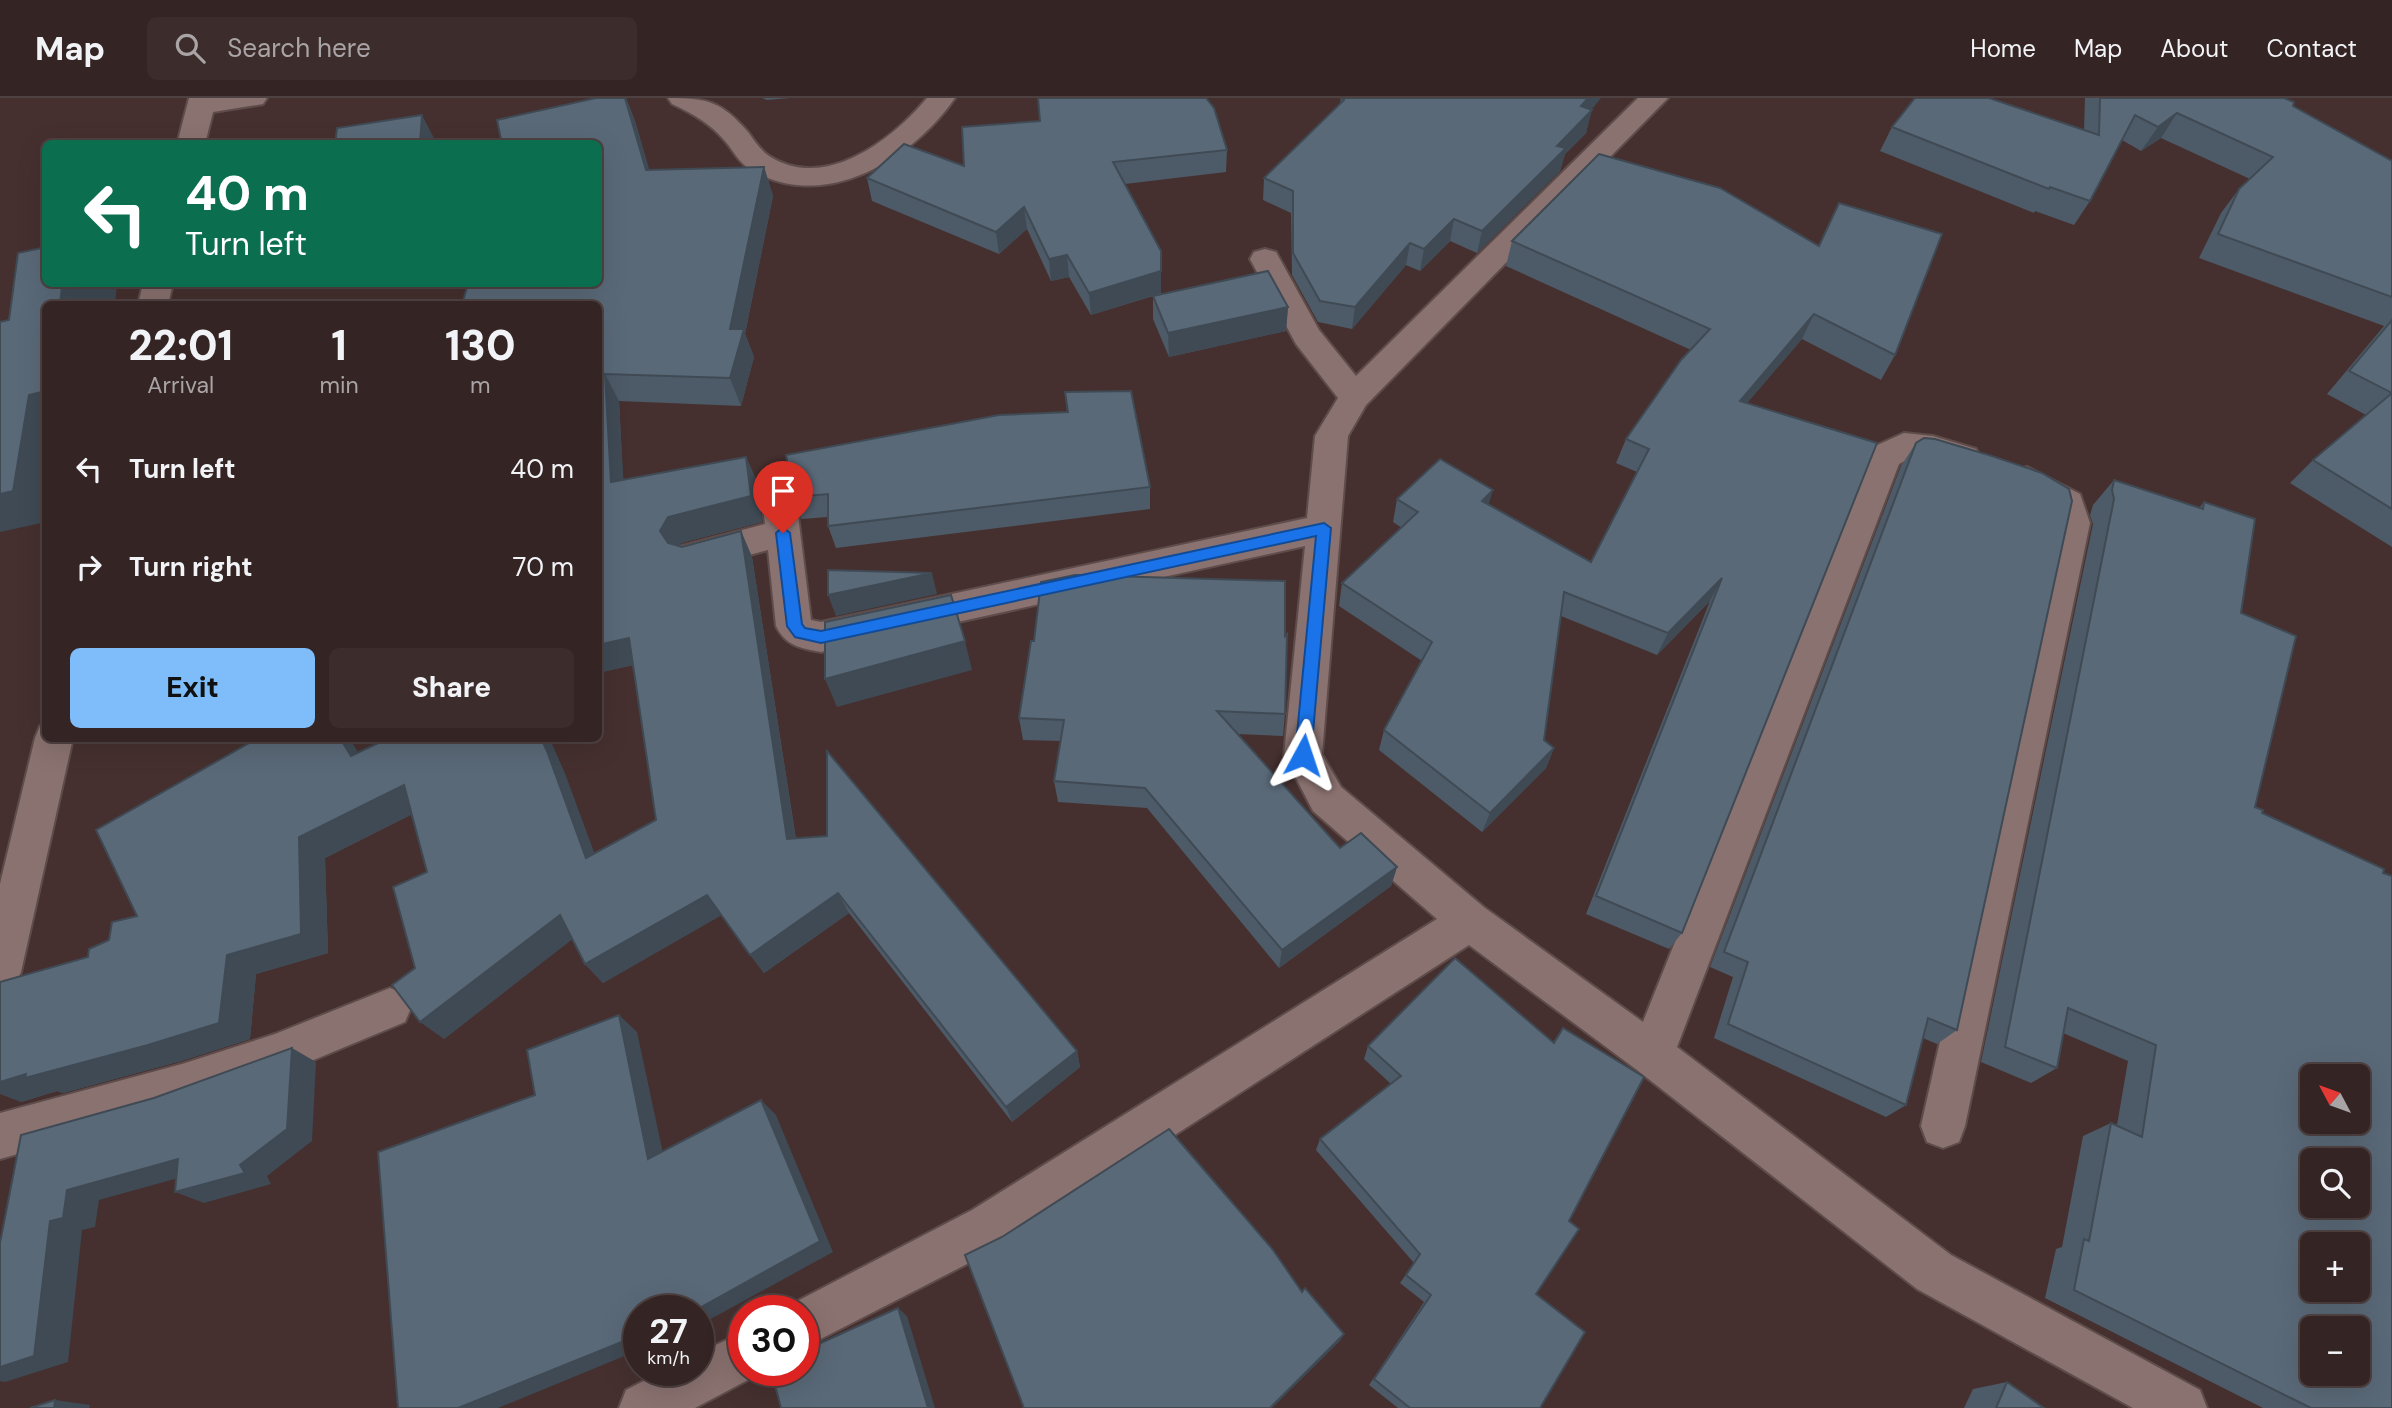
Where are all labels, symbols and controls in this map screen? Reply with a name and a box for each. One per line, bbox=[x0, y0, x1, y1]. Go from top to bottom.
search box bbox=[147, 17, 637, 80]
text: Map bbox=[35, 27, 105, 70]
icon: search bbox=[171, 29, 209, 67]
text: Search here bbox=[227, 31, 371, 65]
text: Home bbox=[1970, 33, 2036, 64]
text: Map bbox=[2074, 33, 2122, 64]
text: About bbox=[2160, 33, 2229, 64]
text: Contact bbox=[2267, 33, 2357, 64]
text: 40 m bbox=[185, 161, 309, 225]
icon: left bbox=[70, 168, 161, 259]
text: Turn left bbox=[185, 223, 307, 265]
text: 22:01 bbox=[128, 318, 233, 373]
text: 1 bbox=[331, 318, 347, 373]
text: 130 bbox=[445, 318, 516, 373]
text: Arrival bbox=[147, 370, 214, 400]
text: min bbox=[319, 370, 359, 400]
text: m bbox=[470, 370, 491, 400]
icon: left bbox=[70, 450, 108, 488]
text: Turn left bbox=[129, 452, 236, 486]
text: 40 m bbox=[510, 452, 574, 486]
pin bbox=[753, 461, 813, 533]
icon: arrive bbox=[764, 472, 802, 510]
icon: right bbox=[70, 548, 108, 586]
text: Turn right bbox=[129, 550, 253, 584]
text: 70 m bbox=[513, 550, 574, 584]
button: Exit bbox=[70, 648, 315, 728]
button: Share bbox=[329, 648, 574, 728]
position arrow bbox=[1266, 718, 1340, 792]
north arrow bbox=[2300, 1064, 2370, 1134]
map controls bbox=[2300, 1064, 2370, 1386]
button: search bbox=[2300, 1148, 2370, 1218]
button: + bbox=[2300, 1232, 2370, 1302]
speed limit sign: 30 bbox=[728, 1295, 819, 1386]
text: 27 bbox=[649, 1308, 688, 1354]
button: − bbox=[2300, 1316, 2370, 1386]
text: km/h bbox=[647, 1346, 690, 1370]

